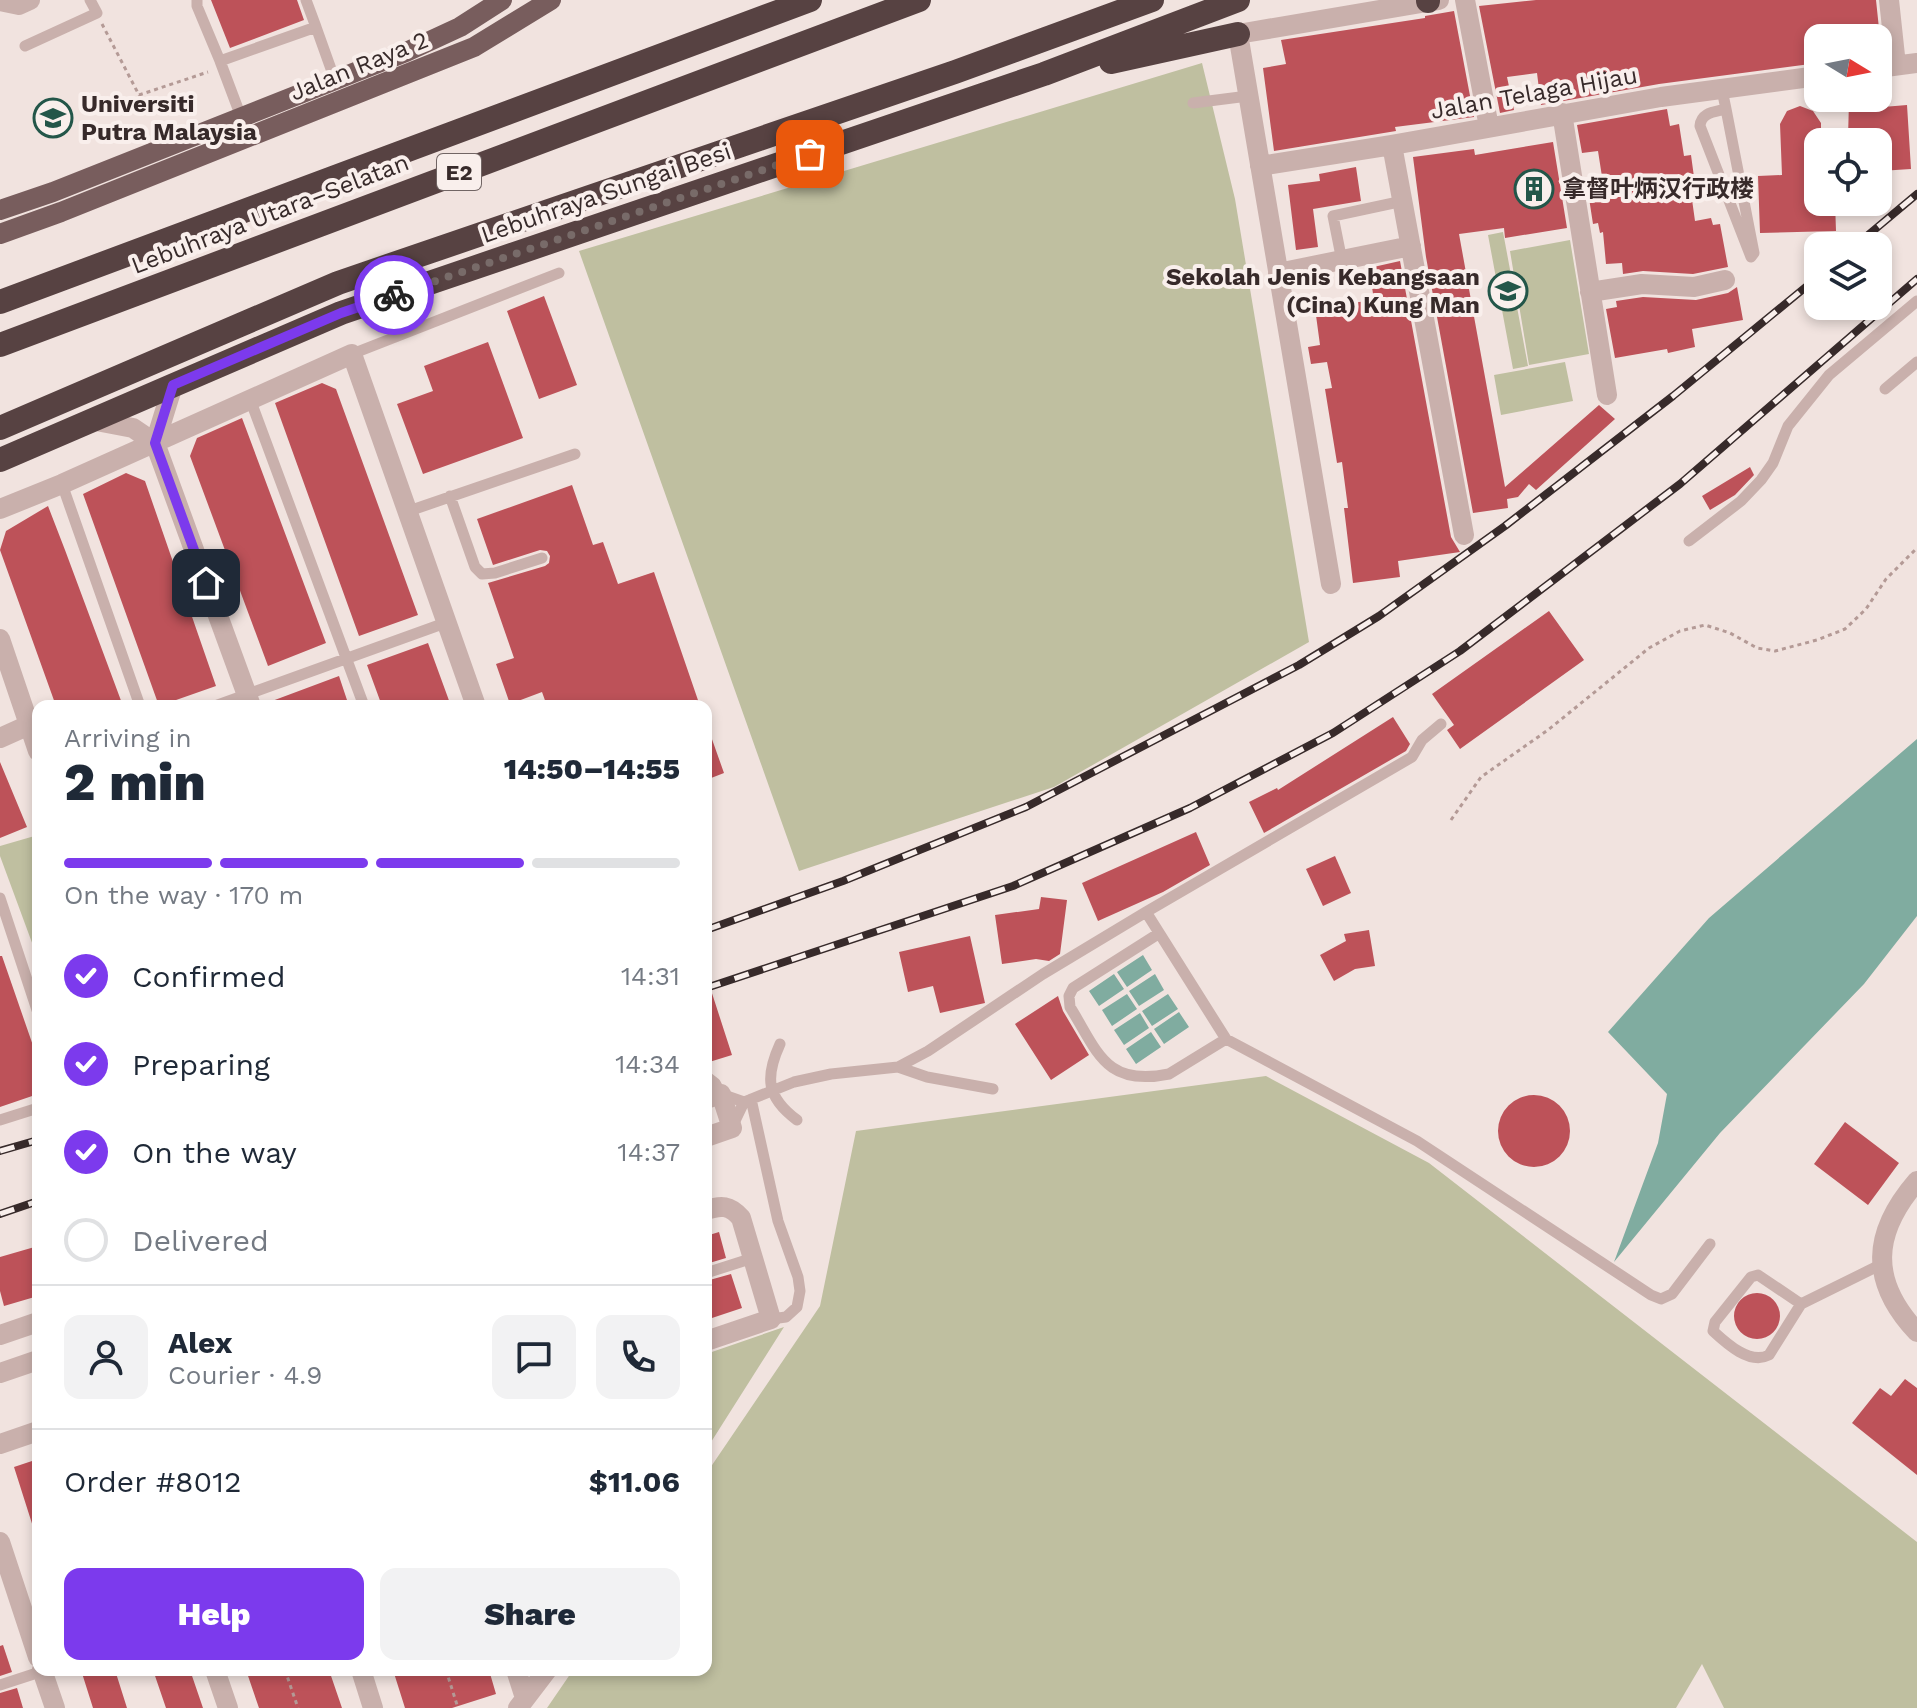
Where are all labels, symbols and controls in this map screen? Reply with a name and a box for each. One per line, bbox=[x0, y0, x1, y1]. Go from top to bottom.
north arrow bbox=[1804, 24, 1892, 112]
map controls bbox=[1804, 24, 1892, 320]
street label: Jalan Raya 2 bbox=[286, 26, 432, 106]
street label: Jalan Telaga Hijau bbox=[1428, 61, 1640, 125]
place label: Universiti Putra Malaysia bbox=[81, 90, 257, 146]
school or university icon: Universiti Putra Malaysia bbox=[32, 97, 74, 139]
pin bbox=[776, 120, 844, 188]
button: locate bbox=[1804, 128, 1892, 216]
icon: bag bbox=[788, 132, 832, 176]
street label: Lebuhraya Sungai Besi bbox=[477, 137, 735, 249]
street label: Lebuhraya Utara–Selatan bbox=[127, 148, 413, 280]
road number: E2 bbox=[437, 154, 481, 190]
building icon: 拿督叶炳汉行政楼 bbox=[1513, 168, 1555, 210]
place label: 拿督叶炳汉行政楼 bbox=[1562, 175, 1754, 203]
button: layers bbox=[1804, 232, 1892, 320]
courier bbox=[354, 255, 434, 335]
place label: Sekolah Jenis Kebangsaan (Cina) Kung Man bbox=[1166, 263, 1480, 319]
school or university icon: Sekolah Jenis Kebangsaan (Cina) Kung Man bbox=[1487, 270, 1529, 312]
icon: bike bbox=[372, 273, 416, 317]
pin bbox=[172, 549, 240, 617]
icon: home bbox=[184, 561, 228, 605]
text: Arriving in bbox=[64, 723, 192, 753]
text: 14:50–14:55 bbox=[504, 751, 680, 786]
text: 2 min bbox=[64, 752, 206, 813]
text: On the way · 170 m bbox=[64, 880, 303, 910]
icon: check bbox=[64, 954, 108, 998]
text: Confirmed bbox=[132, 959, 286, 994]
text: 14:31 bbox=[621, 961, 680, 991]
icon: check bbox=[64, 1042, 108, 1086]
text: Preparing bbox=[132, 1047, 270, 1082]
text: 14:34 bbox=[615, 1049, 680, 1079]
icon: check bbox=[64, 1130, 108, 1174]
text: On the way bbox=[132, 1135, 297, 1170]
text: 14:37 bbox=[618, 1137, 680, 1167]
text: Delivered bbox=[132, 1223, 269, 1258]
button: person bbox=[64, 1315, 148, 1399]
button: chat bbox=[492, 1315, 576, 1399]
button: phone bbox=[596, 1315, 680, 1399]
text: Alex bbox=[168, 1325, 232, 1360]
text: Courier · 4.9 bbox=[168, 1360, 322, 1390]
text: Order #8012 bbox=[64, 1464, 241, 1499]
text: $11.06 bbox=[589, 1464, 680, 1499]
button: Help bbox=[64, 1568, 364, 1660]
button: Share bbox=[380, 1568, 680, 1660]

